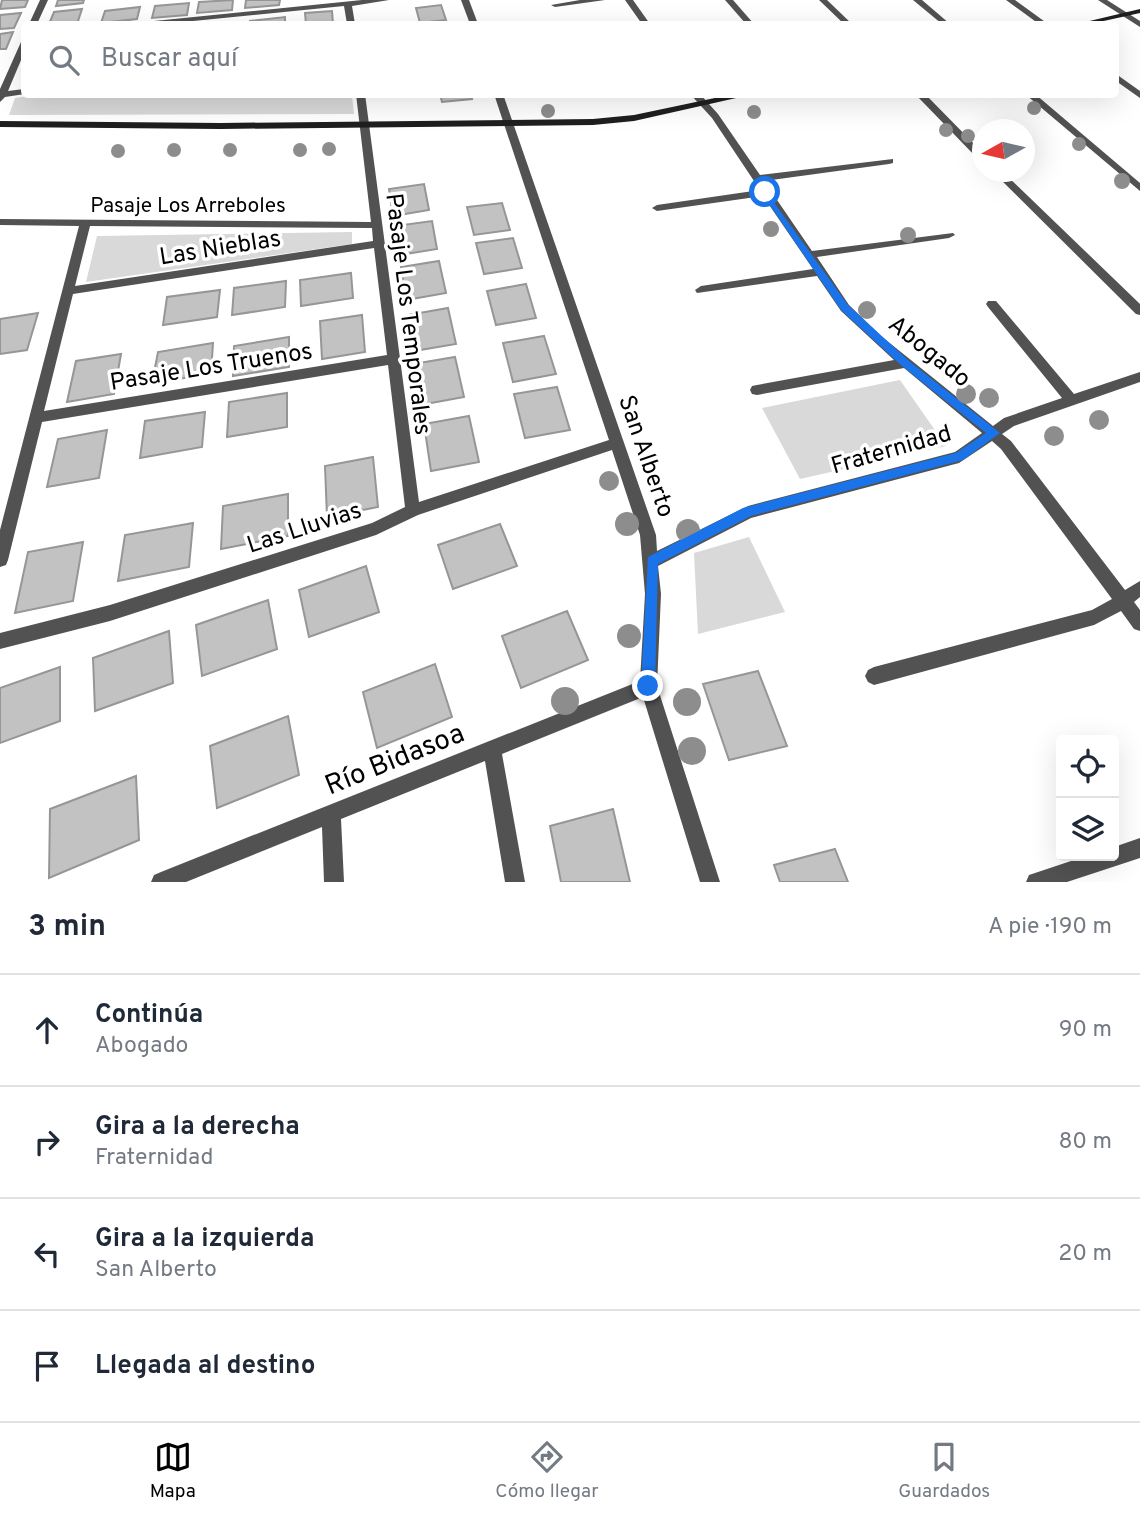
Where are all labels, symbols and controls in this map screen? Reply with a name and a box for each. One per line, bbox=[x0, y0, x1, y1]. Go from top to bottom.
search box bbox=[21, 21, 1119, 98]
icon: search bbox=[45, 41, 83, 79]
text: Buscar aquí bbox=[101, 43, 238, 76]
north arrow bbox=[972, 119, 1035, 182]
route start bbox=[749, 176, 780, 207]
street label: Pasaje Los Temporales bbox=[377, 192, 437, 437]
street label: Pasaje Los Arreboles bbox=[90, 193, 286, 220]
street label: Las Nieblas bbox=[157, 225, 283, 273]
street label: Abogado bbox=[881, 310, 976, 395]
street label: Pasaje Los Truenos bbox=[108, 337, 315, 399]
street label: San Alberto bbox=[610, 392, 680, 522]
street label: Fraternidad bbox=[828, 419, 955, 482]
street label: Las Lluvias bbox=[244, 496, 366, 562]
route end bbox=[632, 670, 663, 701]
street label: Río Bidasoa bbox=[320, 716, 470, 805]
map controls bbox=[1056, 735, 1119, 861]
button: locate bbox=[1056, 735, 1119, 798]
button: layers bbox=[1056, 798, 1119, 861]
text: 3 min bbox=[28, 909, 106, 946]
text: A pie · 190 m bbox=[988, 913, 1112, 942]
text: Continúa bbox=[95, 999, 203, 1032]
icon: ahead bbox=[28, 1011, 66, 1049]
text: 90 m bbox=[1059, 1016, 1112, 1045]
text: Abogado bbox=[95, 1032, 188, 1061]
text: Gira a la derecha bbox=[95, 1111, 300, 1144]
icon: right bbox=[28, 1123, 66, 1161]
text: 80 m bbox=[1059, 1128, 1112, 1157]
text: Fraternidad bbox=[95, 1144, 213, 1173]
text: Gira a la izquierda bbox=[95, 1223, 314, 1256]
icon: left bbox=[28, 1235, 66, 1273]
text: 20 m bbox=[1058, 1240, 1112, 1269]
text: San Alberto bbox=[95, 1256, 217, 1285]
icon: arrive bbox=[28, 1347, 66, 1385]
text: Llegada al destino bbox=[95, 1350, 315, 1383]
tab: Mapa bbox=[150, 1438, 196, 1504]
tab: Cómo llegar bbox=[495, 1438, 599, 1504]
tab: Guardados bbox=[898, 1438, 990, 1504]

